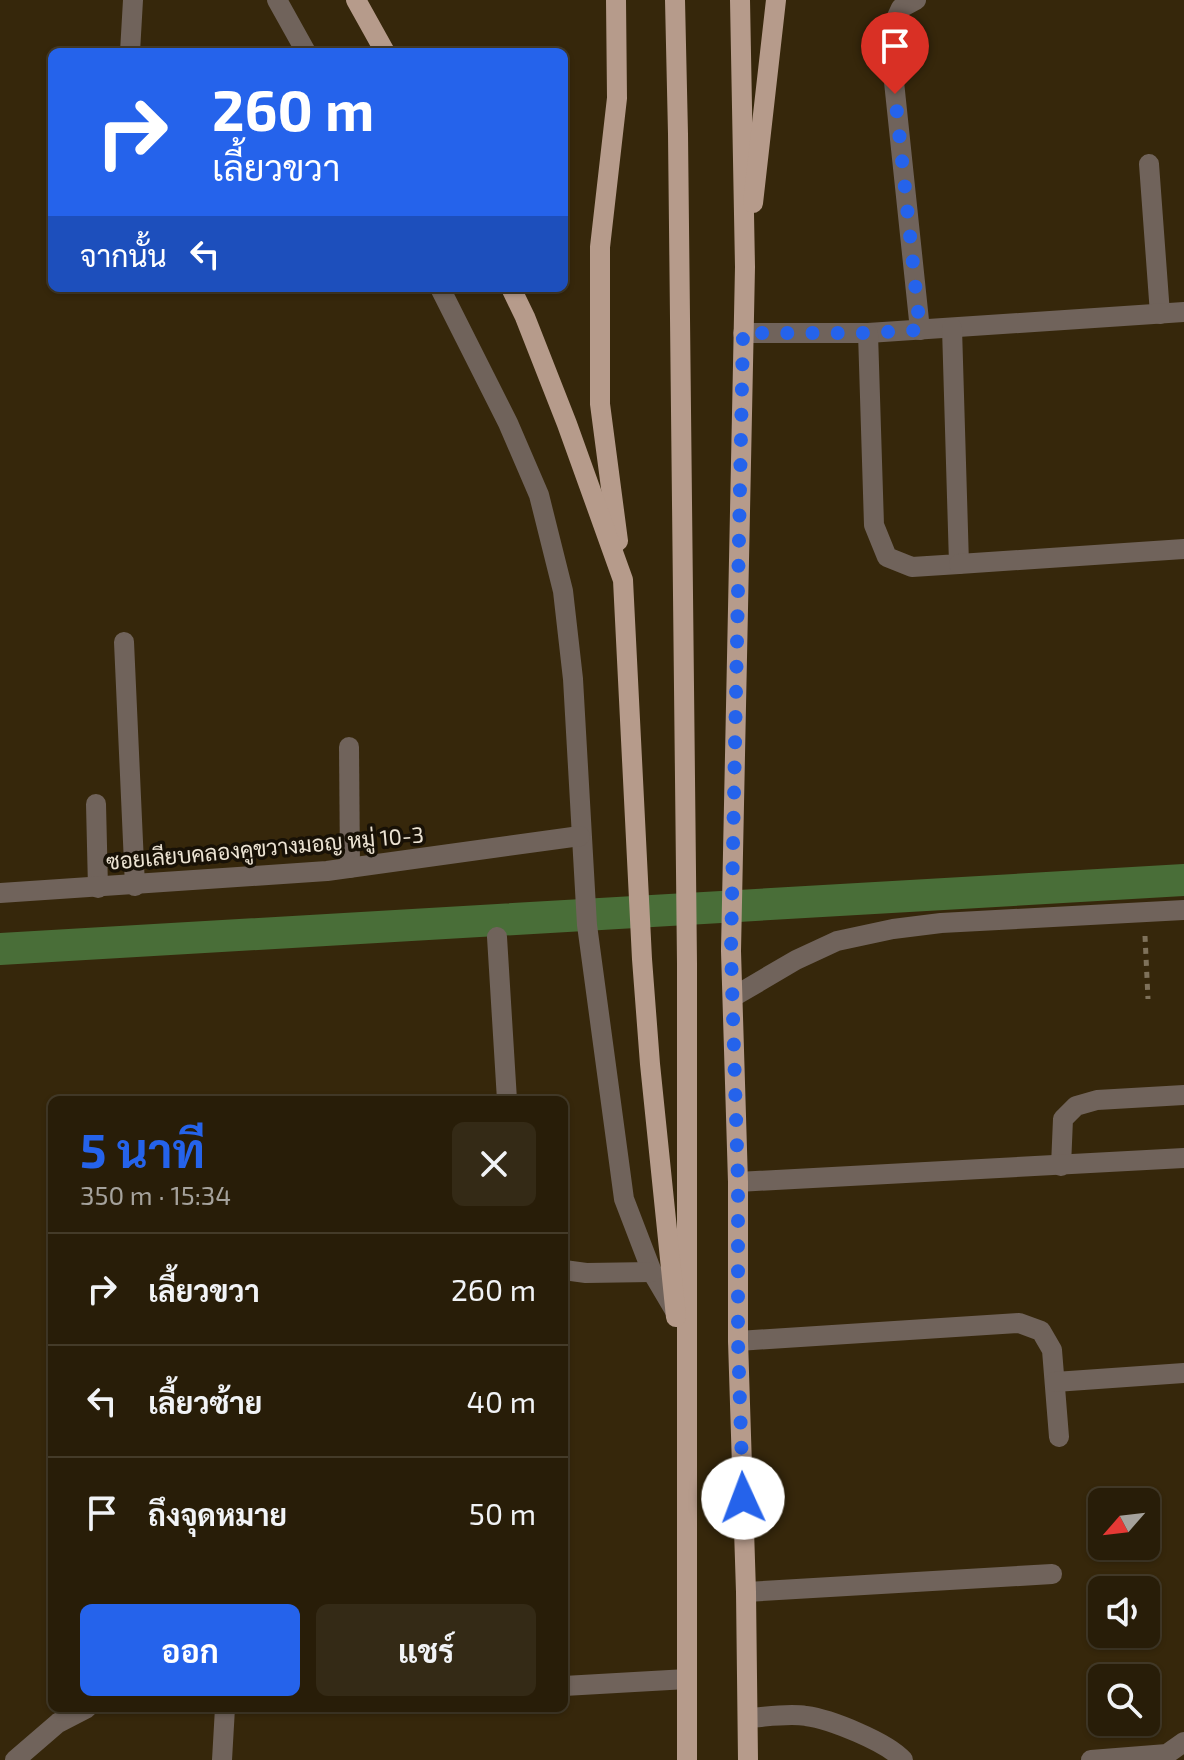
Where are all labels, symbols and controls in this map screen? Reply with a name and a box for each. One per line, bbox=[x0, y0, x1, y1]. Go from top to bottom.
pin bbox=[861, 12, 929, 94]
icon: arrive bbox=[873, 24, 917, 68]
text: 260 m bbox=[212, 75, 374, 142]
icon: right bbox=[80, 80, 184, 184]
text: เลี้ยวขวา bbox=[212, 145, 340, 188]
icon: left bbox=[183, 232, 227, 276]
text: จากนั้น bbox=[80, 237, 167, 273]
street label: ซอยเลียบคลองคูขวางมอญ หมู่ 10-3 bbox=[105, 820, 425, 878]
text: 5 นาที bbox=[80, 1120, 205, 1178]
button: close bbox=[452, 1122, 536, 1206]
text: 350 m · 15:34 bbox=[80, 1179, 231, 1210]
icon: right bbox=[80, 1267, 124, 1311]
text: 260 m bbox=[451, 1271, 536, 1307]
text: เลี้ยวขวา bbox=[148, 1272, 260, 1308]
icon: left bbox=[80, 1379, 124, 1423]
text: 40 m bbox=[466, 1383, 536, 1419]
text: เลี้ยวซ้าย bbox=[148, 1384, 262, 1420]
position arrow bbox=[701, 1456, 785, 1540]
north arrow bbox=[1088, 1488, 1160, 1560]
map controls bbox=[1088, 1488, 1160, 1736]
icon: arrive bbox=[80, 1491, 124, 1535]
text: 50 m bbox=[469, 1495, 536, 1531]
text: ถึงจุดหมาย bbox=[148, 1496, 287, 1532]
button: sound bbox=[1088, 1576, 1160, 1648]
button: ออก bbox=[80, 1604, 300, 1696]
button: แชร์ bbox=[316, 1604, 536, 1696]
button: search bbox=[1088, 1664, 1160, 1736]

